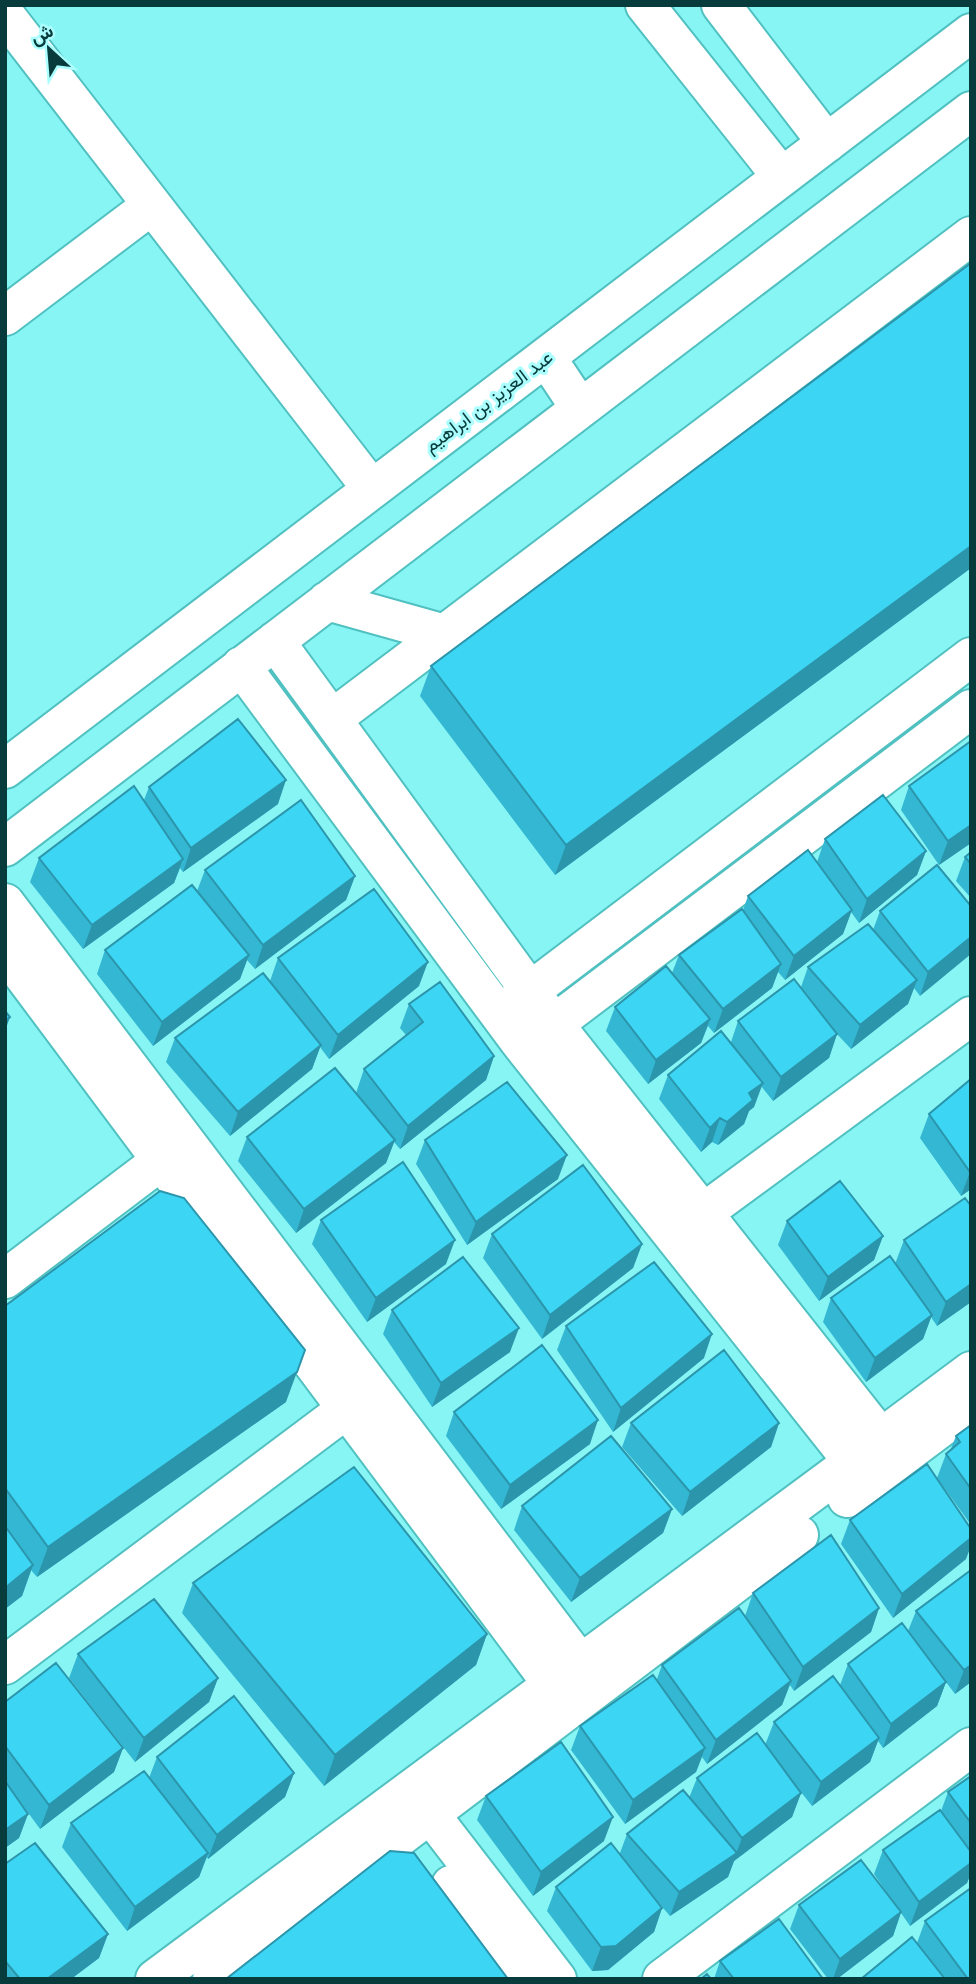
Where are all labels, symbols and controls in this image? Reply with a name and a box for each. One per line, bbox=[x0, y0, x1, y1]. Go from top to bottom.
north arrow bbox=[14, 14, 84, 84]
text: ش bbox=[26, 17, 58, 50]
street label: عبد العزيز بن ابراهيم bbox=[418, 344, 558, 458]

